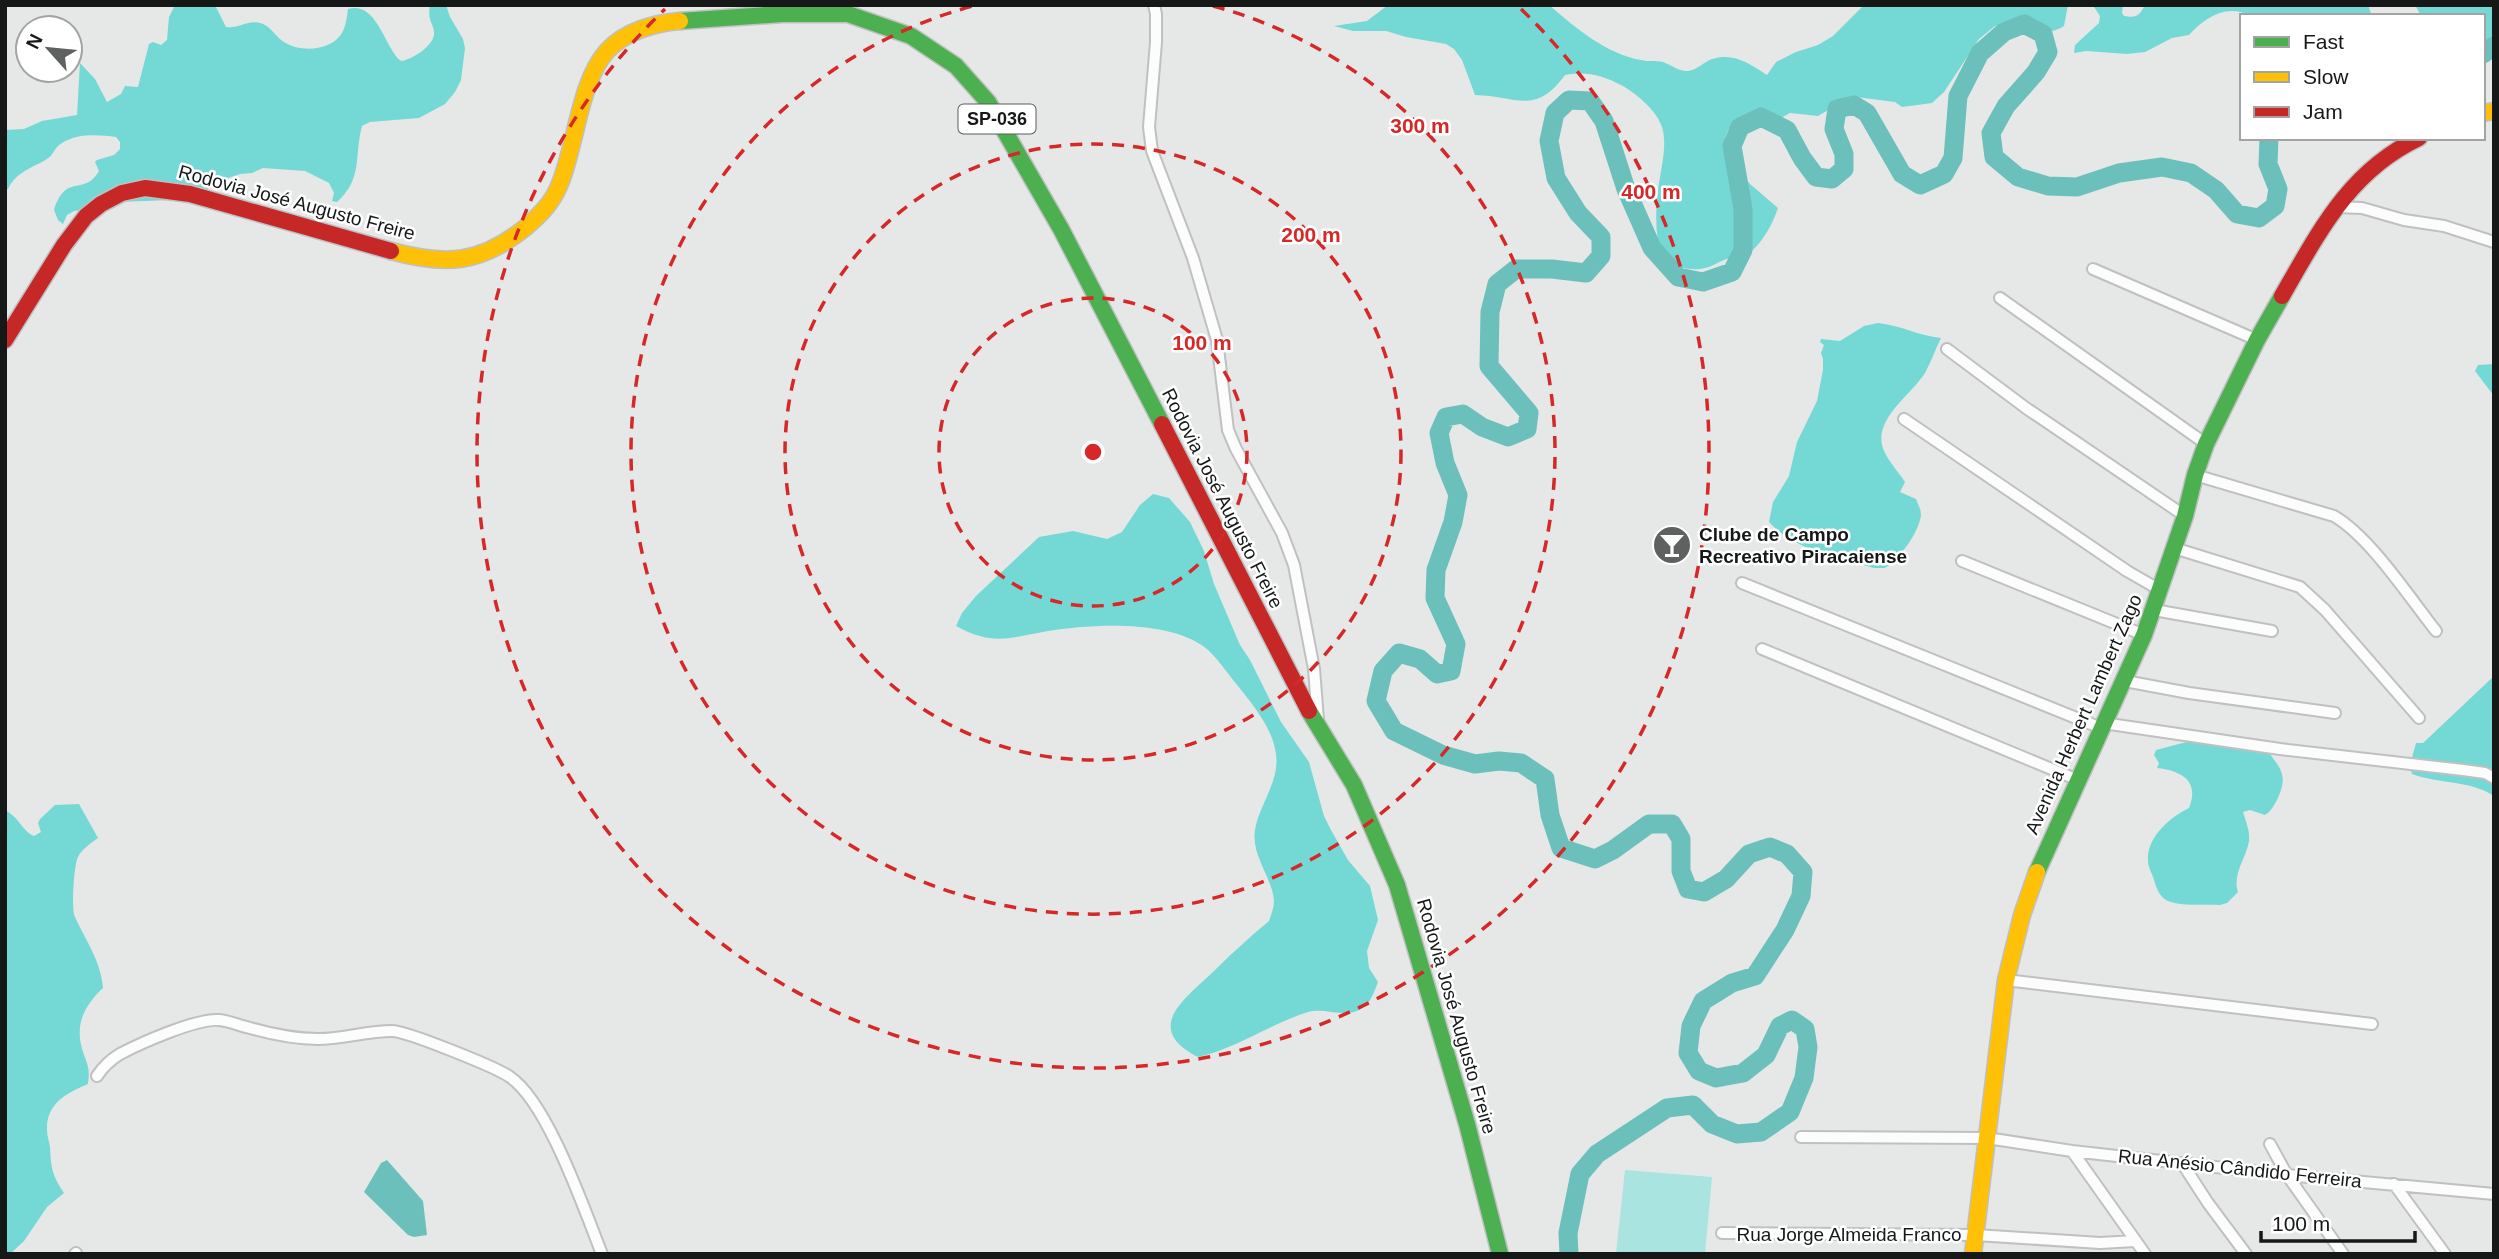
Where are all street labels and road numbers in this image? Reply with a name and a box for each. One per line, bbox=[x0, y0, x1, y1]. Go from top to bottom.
road number: SP-036 bbox=[958, 104, 1036, 134]
street label: Rodovia José Augusto Freire bbox=[176, 161, 417, 244]
street label: Rodovia José Augusto Freire bbox=[1158, 385, 1287, 612]
street label: Avenida Herbert Lambert Zago bbox=[2021, 591, 2146, 837]
street label: Rodovia José Augusto Freire bbox=[1413, 896, 1500, 1136]
street label: Rua Anésio Cândido Ferreira bbox=[2117, 1145, 2363, 1192]
street label: Rua Jorge Almeida Franco bbox=[1737, 1224, 1961, 1245]

